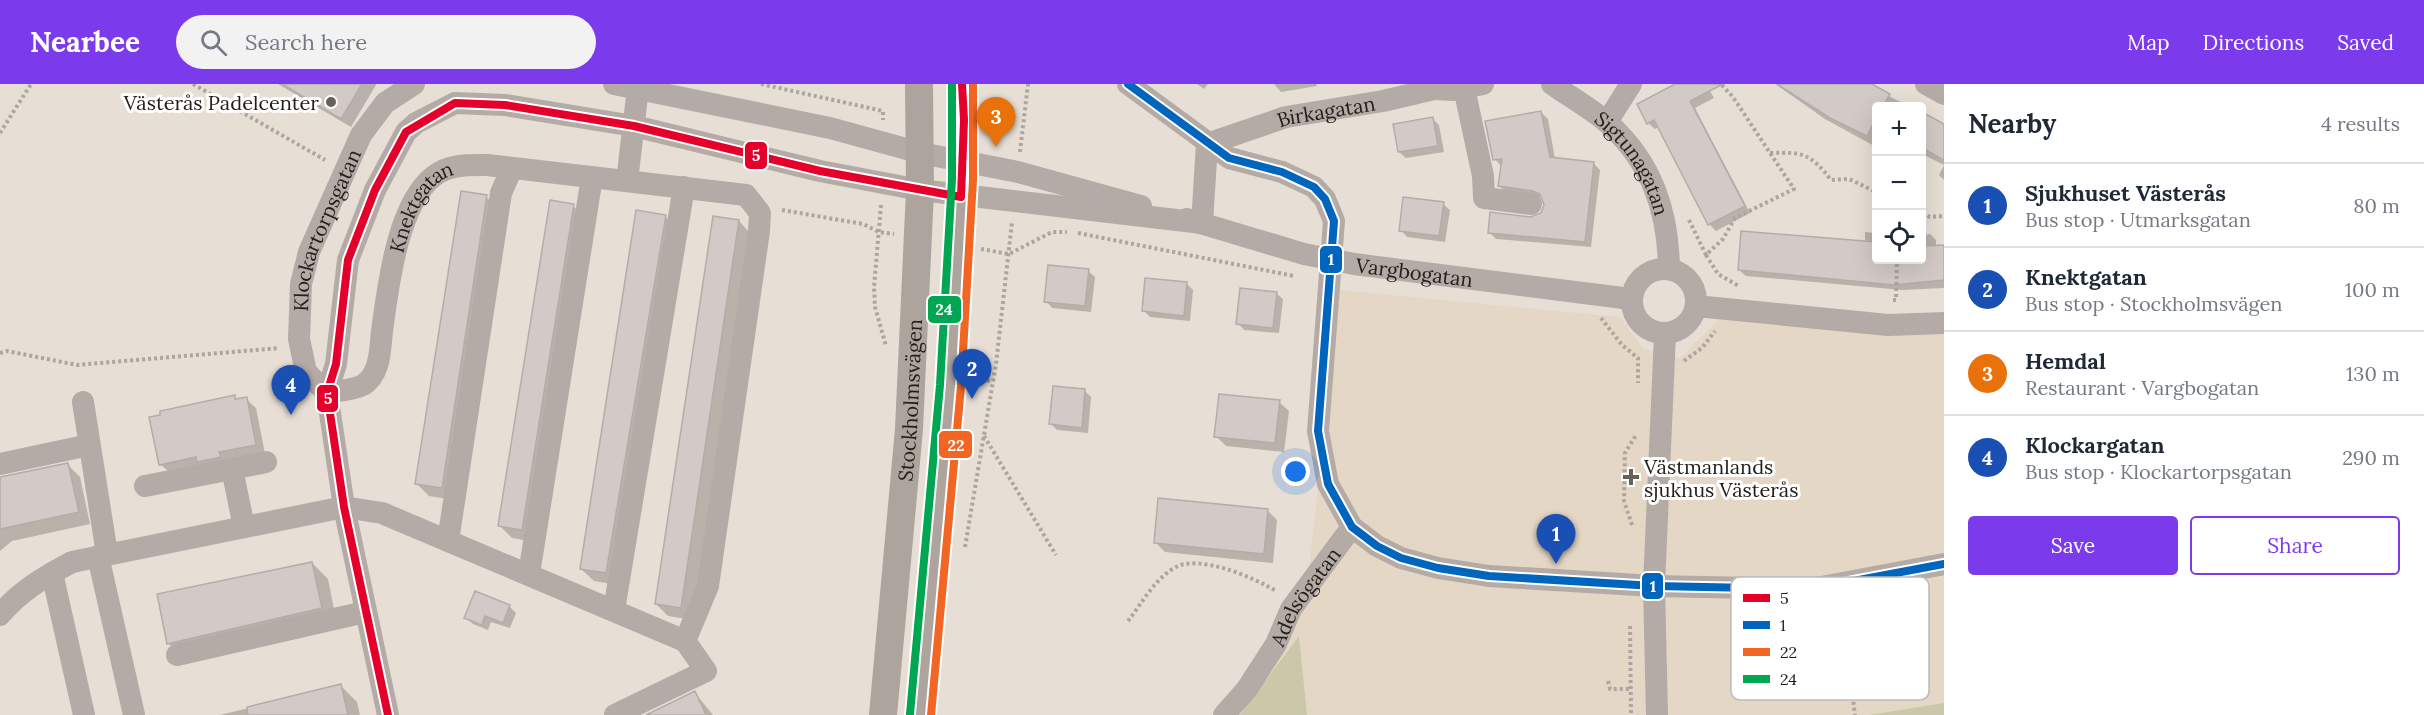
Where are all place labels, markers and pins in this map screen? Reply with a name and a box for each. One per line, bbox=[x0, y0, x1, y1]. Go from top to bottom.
place label: Västerås Padelcenter bbox=[123, 90, 319, 115]
marker: Västerås Padelcenter bbox=[324, 95, 338, 109]
pin: 3 bbox=[976, 98, 1016, 147]
pin: 2 bbox=[952, 350, 992, 399]
pin: 4 bbox=[272, 366, 310, 415]
place label: Västmanlands sjukhus Västerås bbox=[1643, 454, 1798, 502]
marker: Västmanlands sjukhus Västerås bbox=[1622, 468, 1640, 486]
pin: 1 bbox=[1536, 514, 1576, 564]

